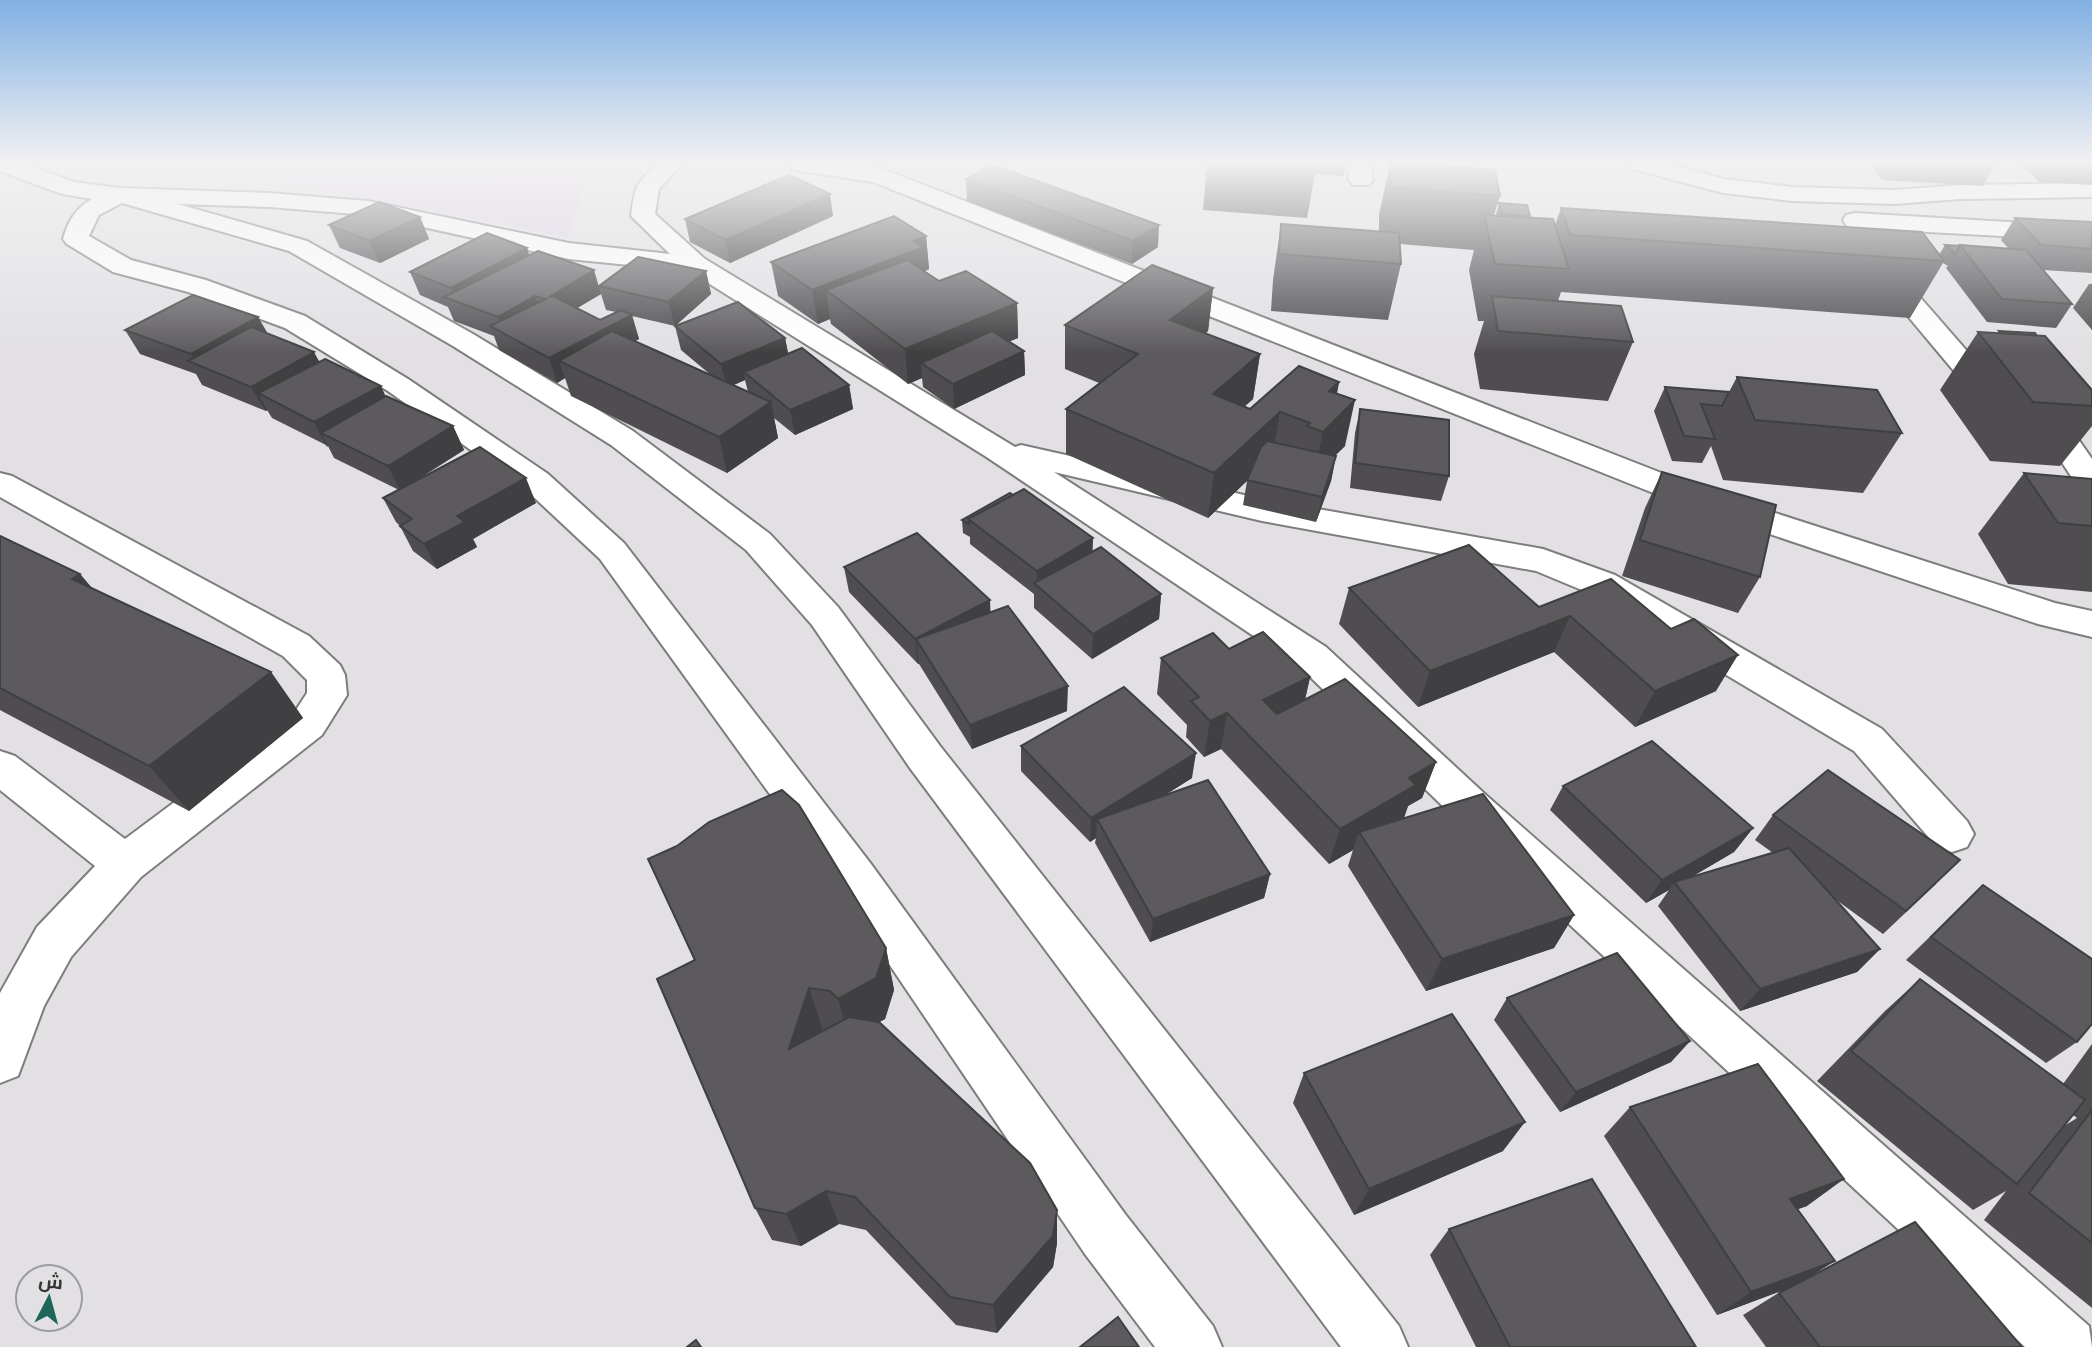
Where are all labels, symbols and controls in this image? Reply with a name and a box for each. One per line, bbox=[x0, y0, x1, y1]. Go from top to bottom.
north arrow bbox=[14, 1263, 84, 1333]
text: ش bbox=[37, 1269, 64, 1294]

